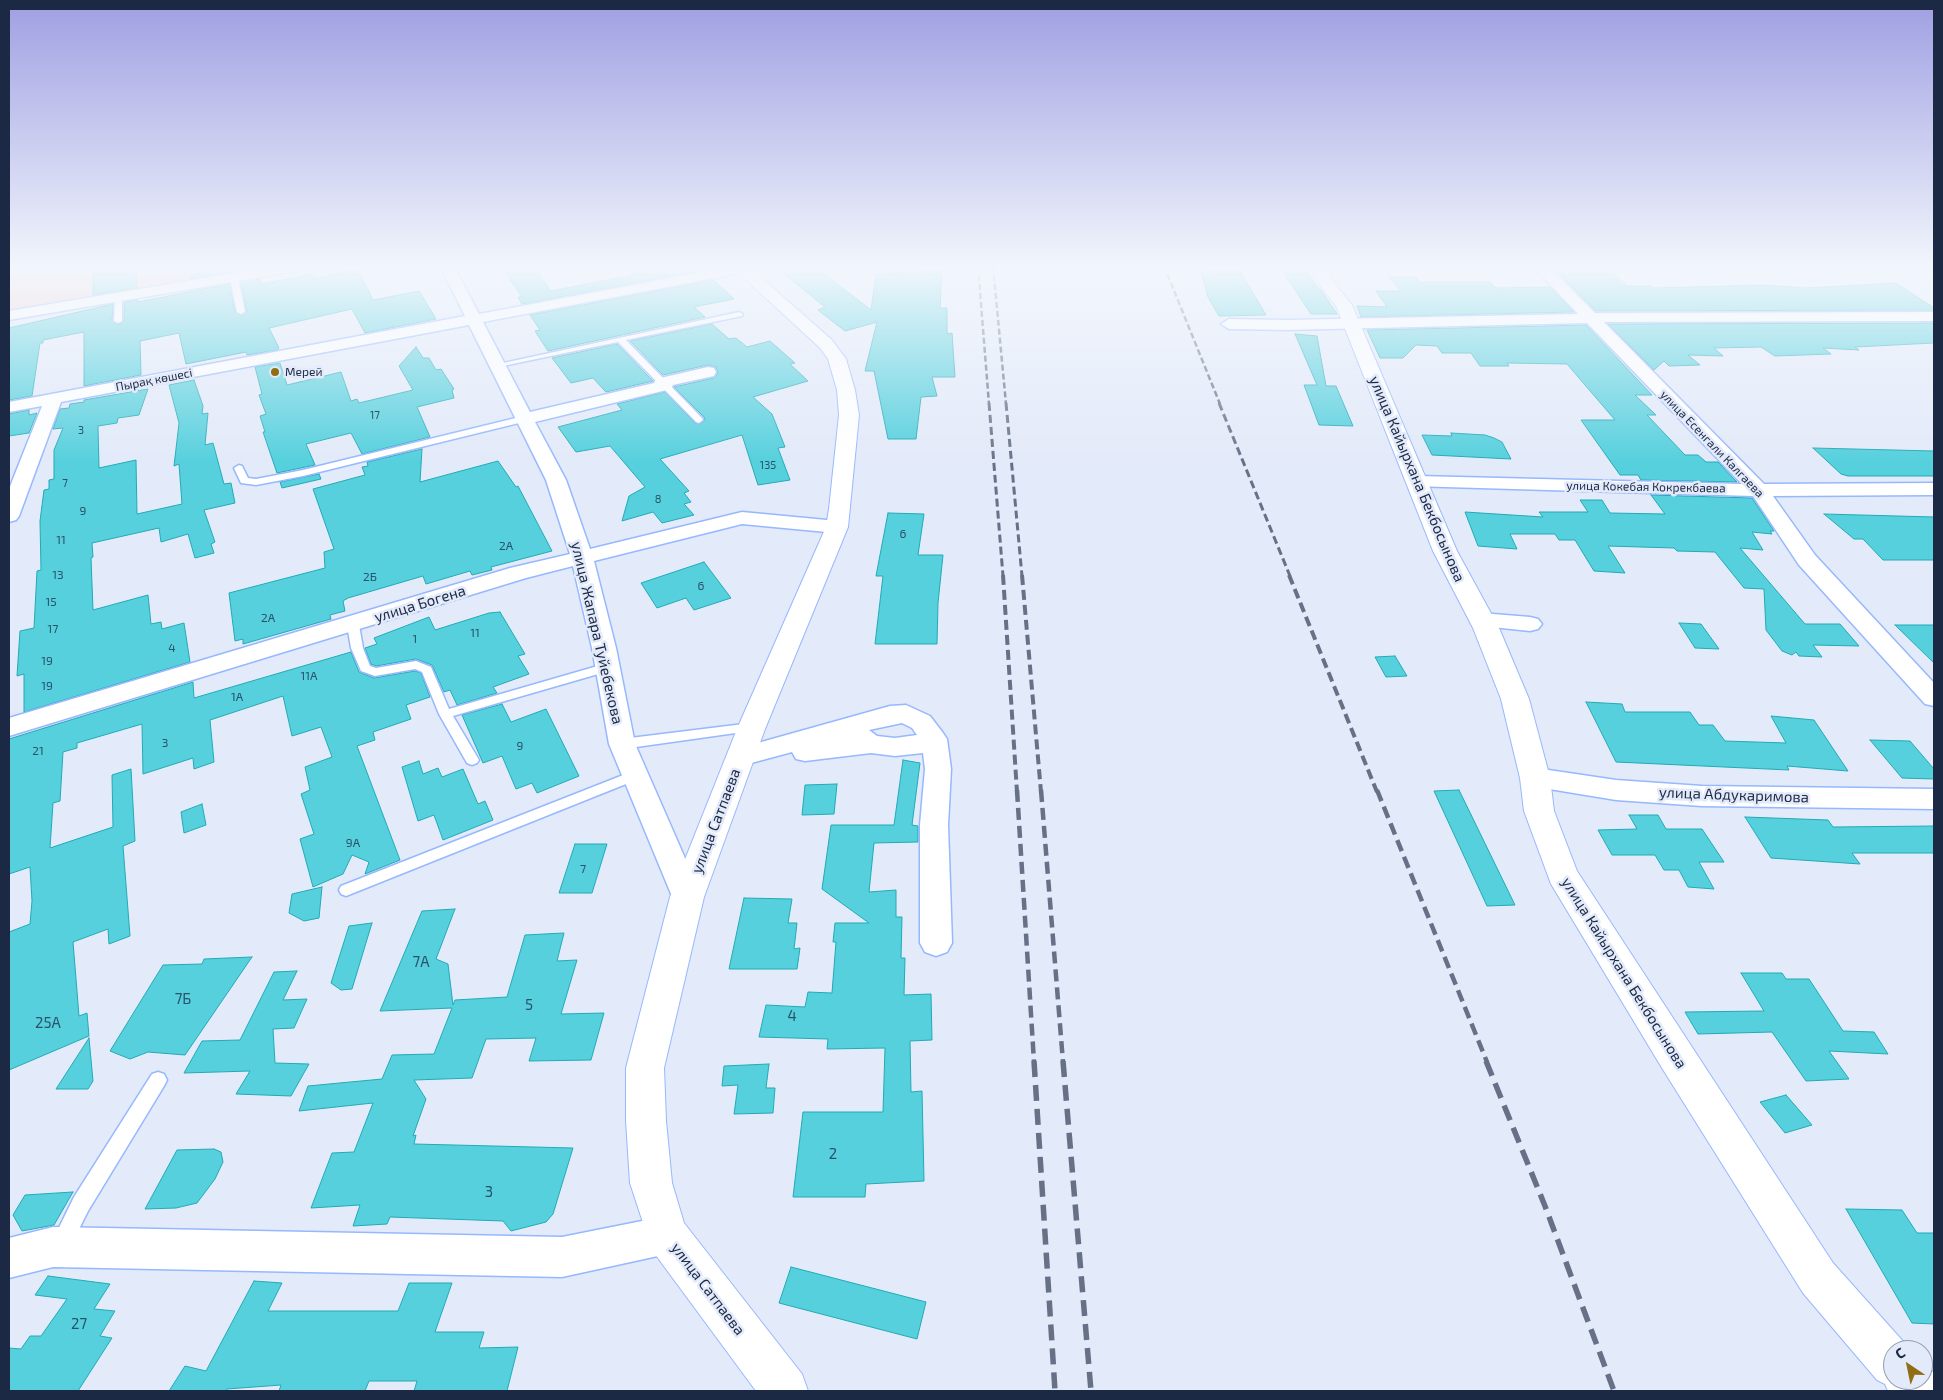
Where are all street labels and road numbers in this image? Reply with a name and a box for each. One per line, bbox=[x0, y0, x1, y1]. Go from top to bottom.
street label: Пырақ көшесі bbox=[114, 365, 194, 395]
street label: улица Кайырхана Бекбосынова bbox=[1365, 373, 1469, 585]
street label: улица Есенгали Калгаева bbox=[1657, 387, 1767, 501]
street label: улица Кокебая Кокрекбаева bbox=[1566, 478, 1726, 496]
street label: улица Жапара Туйебекова bbox=[567, 540, 627, 726]
street label: улица Богена bbox=[372, 582, 468, 626]
street label: улица Сатпаева bbox=[688, 766, 744, 876]
street label: улица Абдукаримова bbox=[1659, 783, 1809, 807]
street label: улица Кайырхана Бекбосынова bbox=[1558, 874, 1690, 1072]
street label: улица Сатпаева bbox=[667, 1239, 749, 1339]

